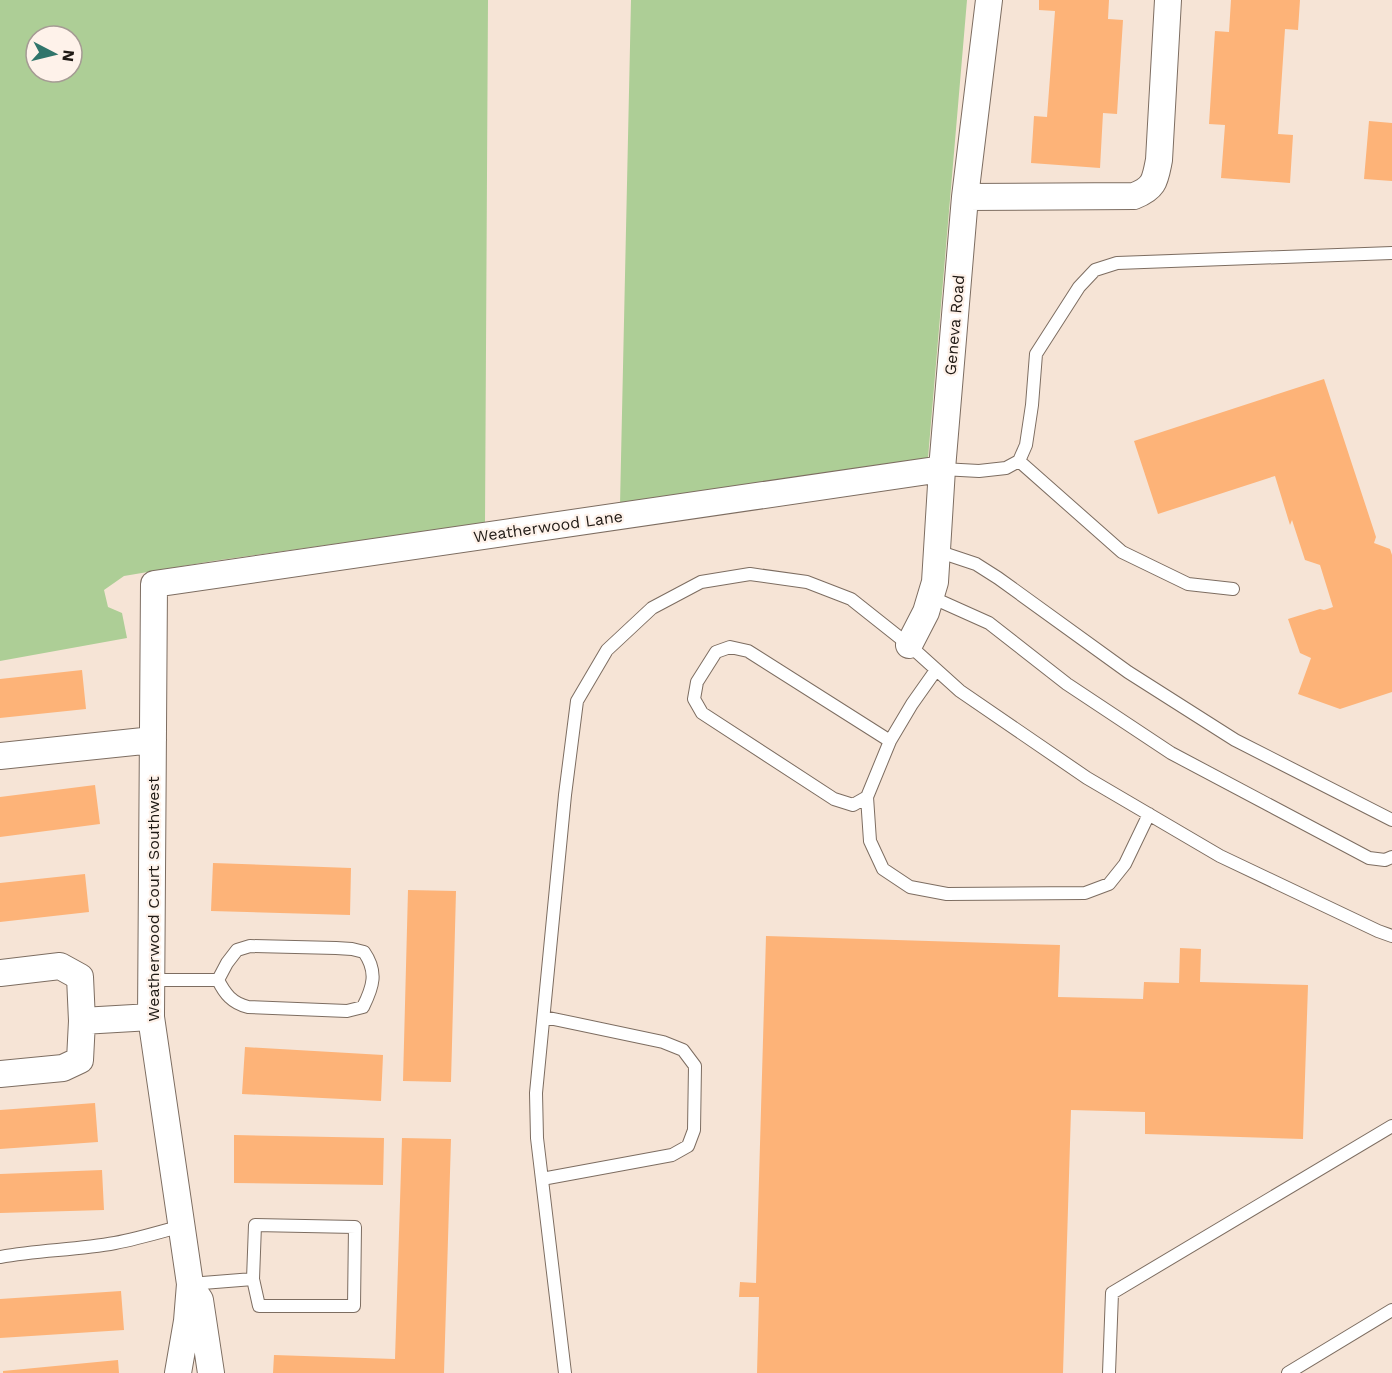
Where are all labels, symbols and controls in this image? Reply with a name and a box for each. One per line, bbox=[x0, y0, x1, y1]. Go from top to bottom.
north arrow bbox=[24, 24, 84, 84]
text: N bbox=[58, 49, 79, 63]
street label: Geneva Road bbox=[941, 274, 968, 376]
street label: Weatherwood Lane bbox=[472, 507, 624, 546]
street label: Weatherwood Court Southwest bbox=[144, 776, 163, 1022]

